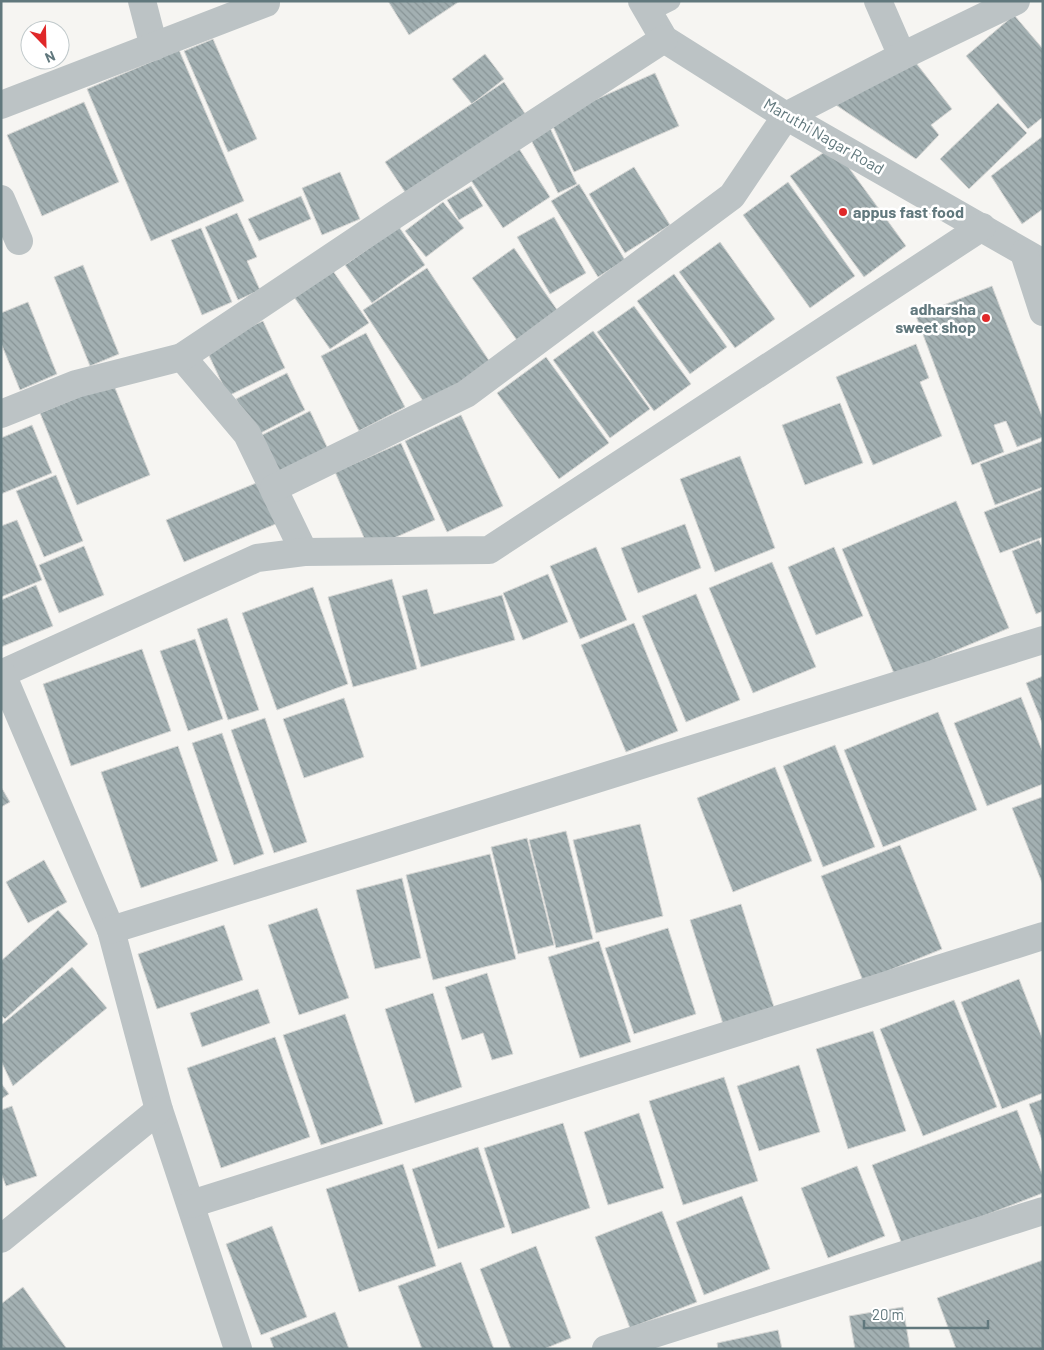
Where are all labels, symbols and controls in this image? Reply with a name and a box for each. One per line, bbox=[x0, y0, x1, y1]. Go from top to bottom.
north arrow bbox=[20, 20, 70, 70]
text: N bbox=[43, 48, 58, 67]
street label: Maruthi Nagar Road bbox=[761, 93, 888, 178]
place label: appus fast food bbox=[853, 202, 964, 221]
marker: appus fast food bbox=[837, 206, 849, 218]
place label: adharsha sweet shop bbox=[895, 299, 976, 336]
marker: adharsha sweet shop bbox=[980, 312, 992, 324]
scale bar bbox=[864, 1298, 988, 1330]
text: 20 m bbox=[872, 1305, 904, 1323]

